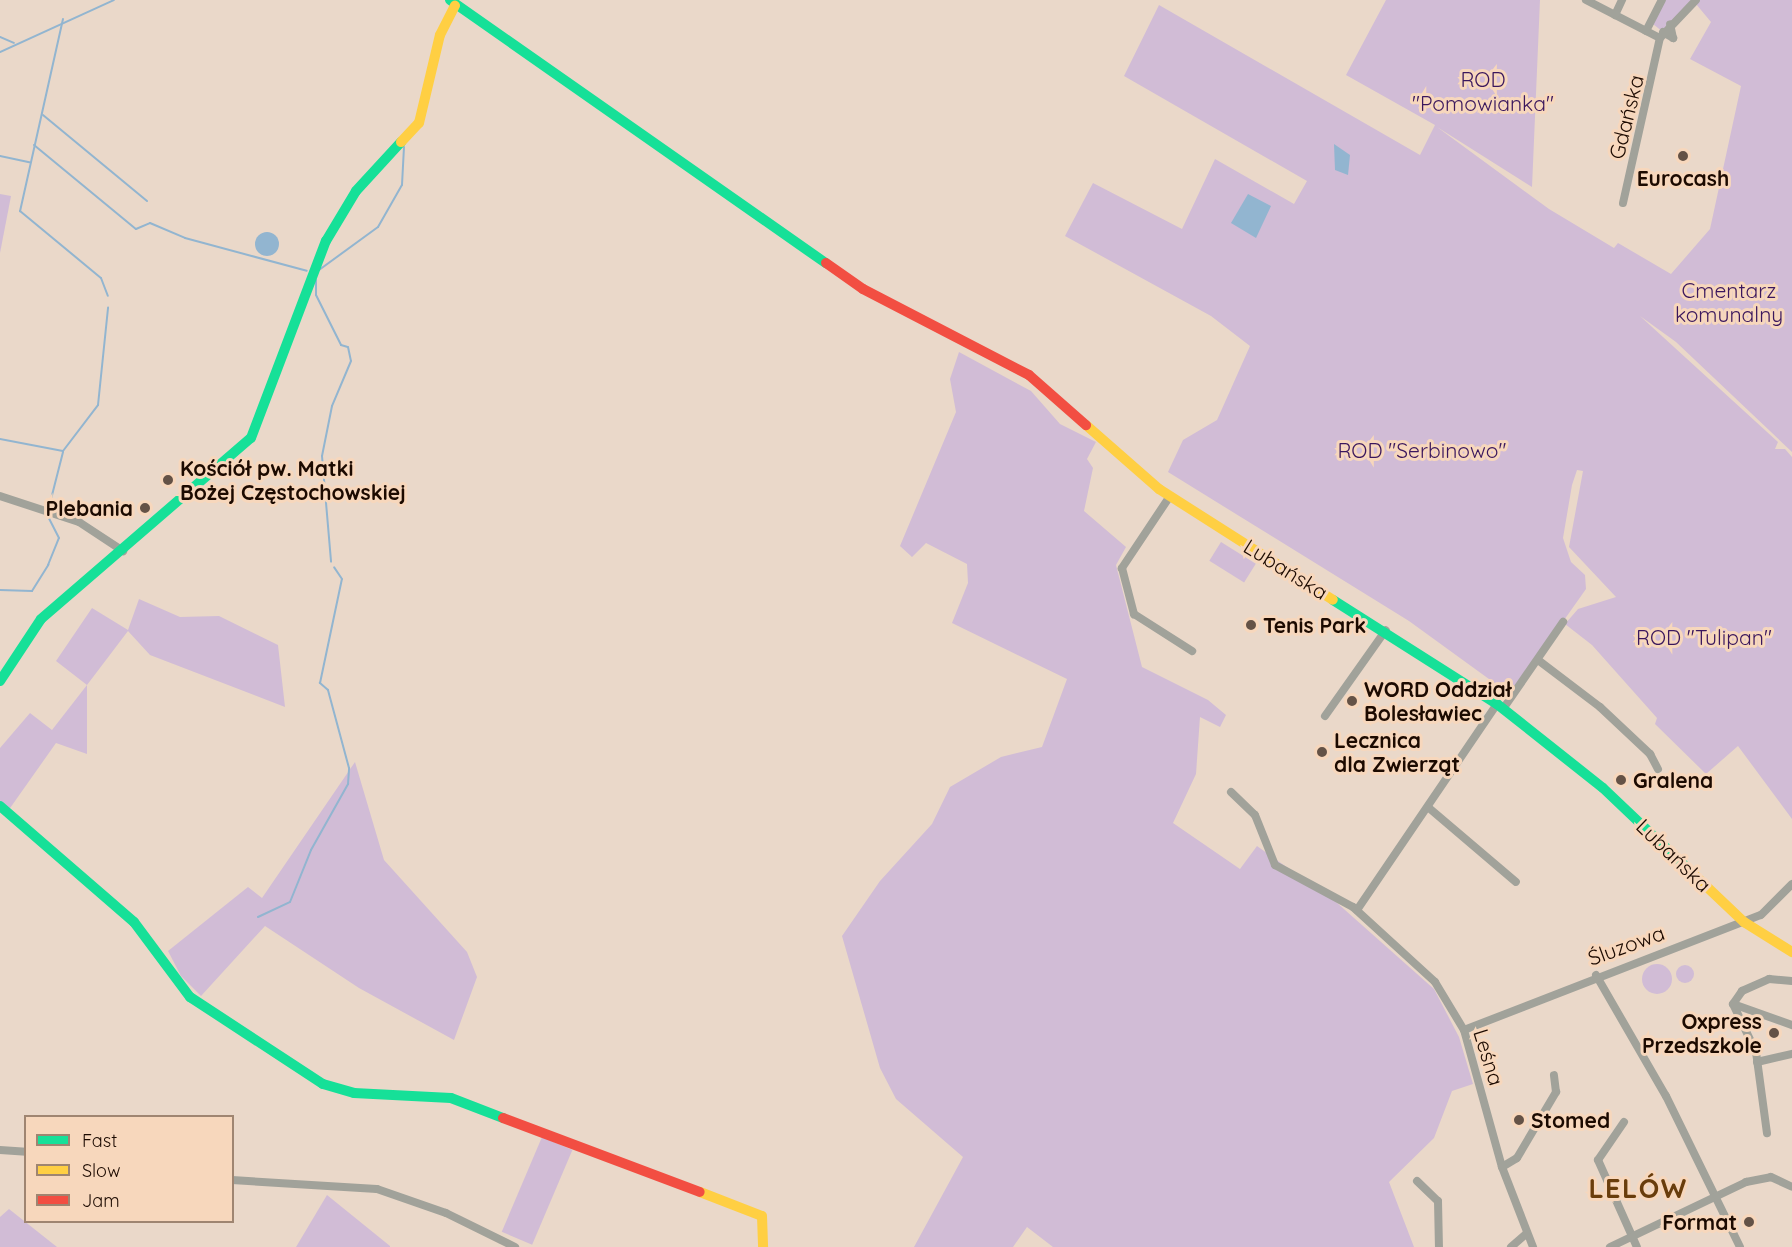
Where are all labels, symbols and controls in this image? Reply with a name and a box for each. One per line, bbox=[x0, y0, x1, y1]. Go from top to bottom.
park label: ROD "Pomowianka" bbox=[1412, 66, 1554, 116]
street label: Gdańska bbox=[1603, 72, 1649, 162]
marker: Eurocash bbox=[1676, 149, 1690, 163]
place label: Eurocash bbox=[1637, 165, 1729, 191]
park label: Cmentarz komunalny bbox=[1675, 277, 1783, 327]
park label: ROD "Serbinowo" bbox=[1337, 437, 1507, 463]
place label: Kościół pw. Matki Bożej Częstochowskiej bbox=[180, 455, 406, 505]
marker: Kościół pw. Matki Bożej Częstochowskiej bbox=[161, 473, 175, 487]
place label: Plebania bbox=[45, 495, 133, 521]
marker: Plebania bbox=[138, 501, 152, 515]
street label: Lubańska bbox=[1239, 533, 1333, 605]
place label: Tenis Park bbox=[1263, 612, 1366, 638]
marker: Tenis Park bbox=[1244, 618, 1258, 632]
park label: ROD "Tulipan" bbox=[1636, 624, 1772, 650]
place label: WORD Oddział Bolesławiec bbox=[1364, 676, 1511, 726]
marker: WORD Oddział Bolesławiec bbox=[1345, 694, 1359, 708]
place label: Lecznica dla Zwierząt bbox=[1334, 727, 1460, 777]
marker: Lecznica dla Zwierząt bbox=[1315, 745, 1329, 759]
place label: Gralena bbox=[1633, 767, 1713, 793]
marker: Gralena bbox=[1614, 773, 1628, 787]
street label: Lubańska bbox=[1631, 813, 1717, 897]
street label: Śluzowa bbox=[1584, 920, 1668, 970]
place label: Oxpress Przedszkole bbox=[1642, 1008, 1762, 1058]
street label: Leśna bbox=[1469, 1026, 1509, 1088]
marker: Oxpress Przedszkole bbox=[1767, 1026, 1781, 1040]
place label: Stomed bbox=[1531, 1107, 1610, 1133]
marker: Stomed bbox=[1512, 1113, 1526, 1127]
legend bbox=[24, 1115, 234, 1223]
text: Fast bbox=[82, 1129, 117, 1152]
text: Slow bbox=[82, 1159, 120, 1182]
district label: LELÓW bbox=[1588, 1173, 1688, 1205]
text: Jam bbox=[82, 1189, 120, 1212]
place label: Format bbox=[1662, 1209, 1737, 1235]
marker: Format bbox=[1742, 1215, 1756, 1229]

